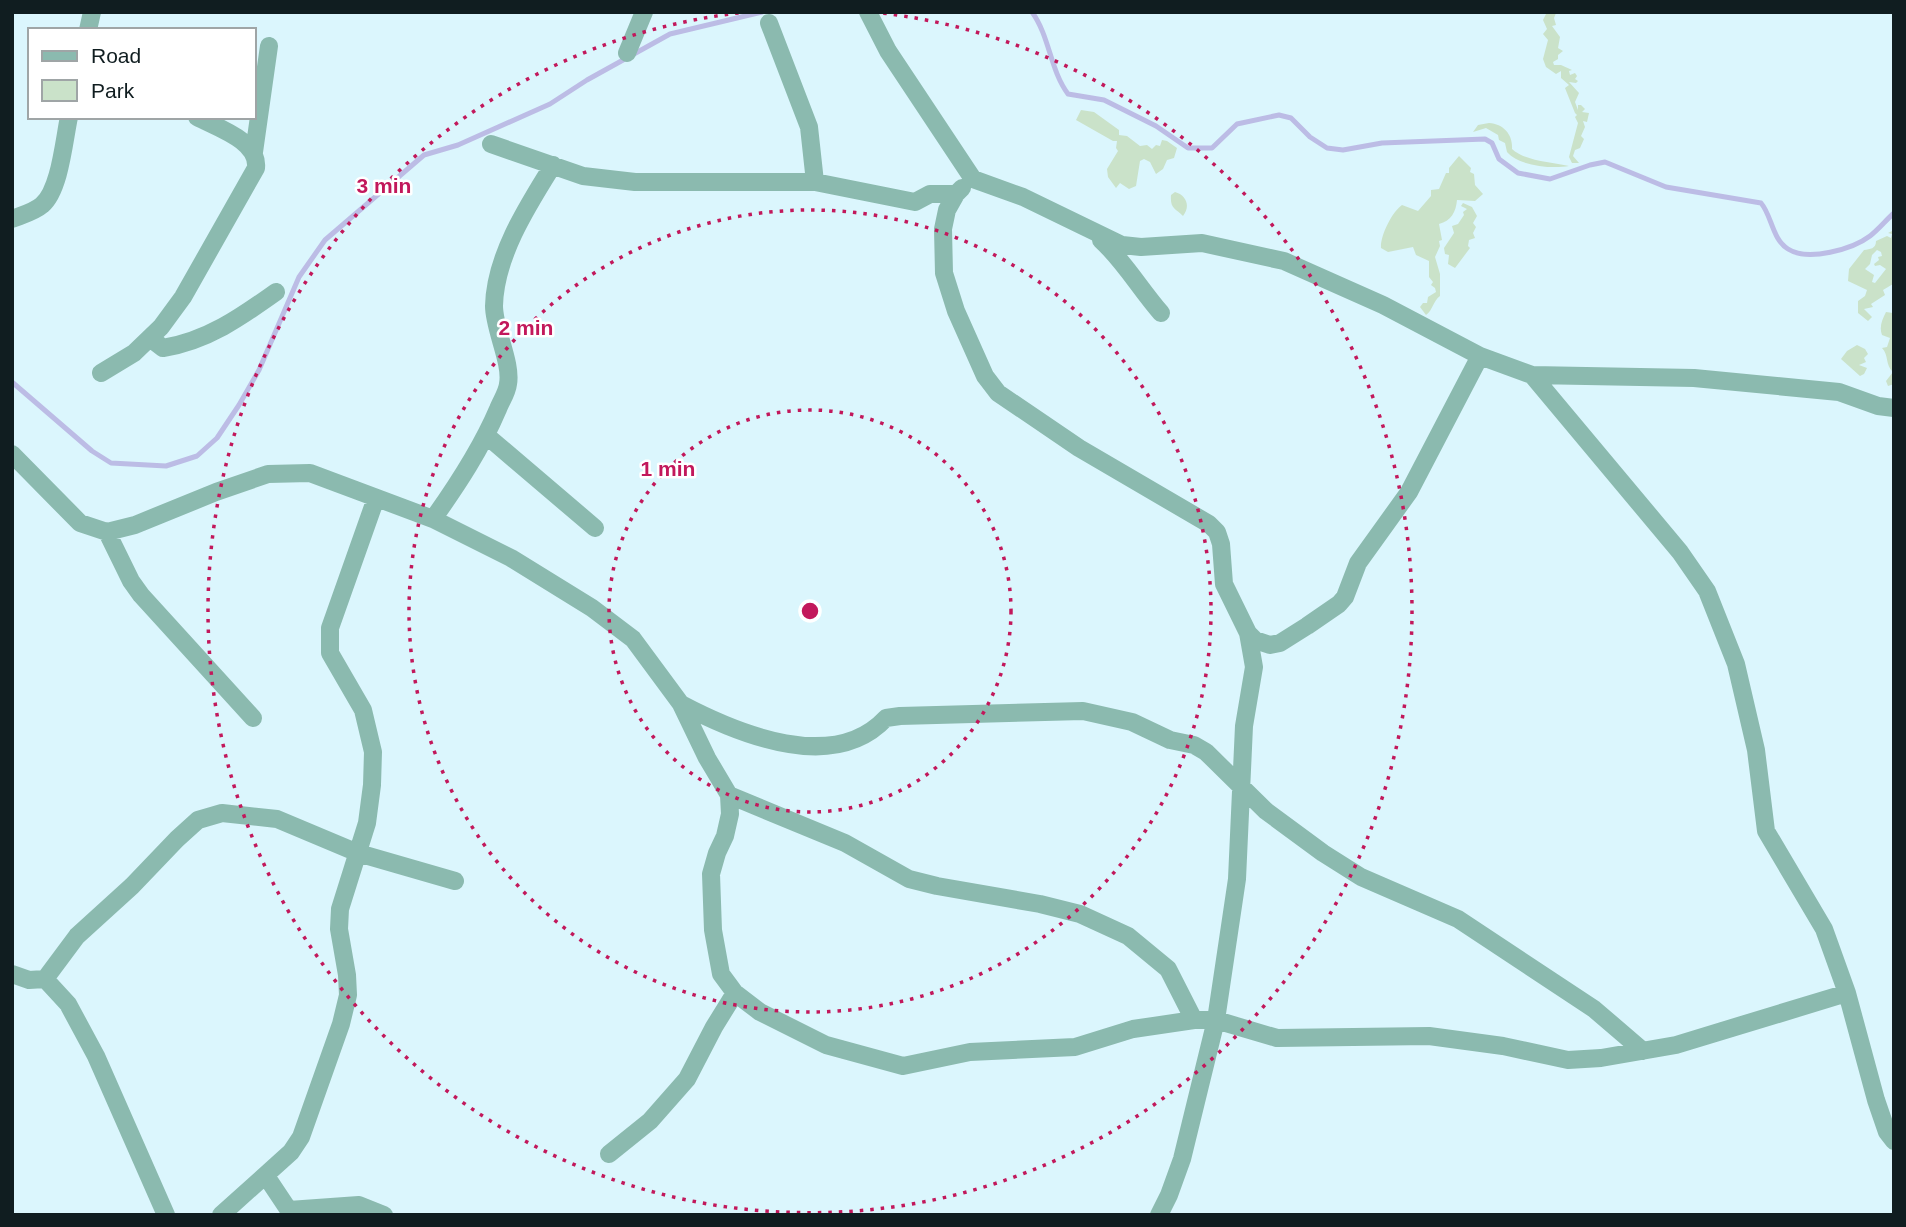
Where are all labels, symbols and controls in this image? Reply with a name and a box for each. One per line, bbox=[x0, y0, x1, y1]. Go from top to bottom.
legend bbox=[28, 28, 256, 119]
text: Road bbox=[91, 44, 141, 67]
text: Park bbox=[91, 79, 135, 102]
text: 3 min bbox=[357, 174, 411, 197]
text: 2 min bbox=[499, 316, 553, 339]
text: 1 min bbox=[641, 457, 695, 480]
centre of rings bbox=[798, 599, 822, 623]

